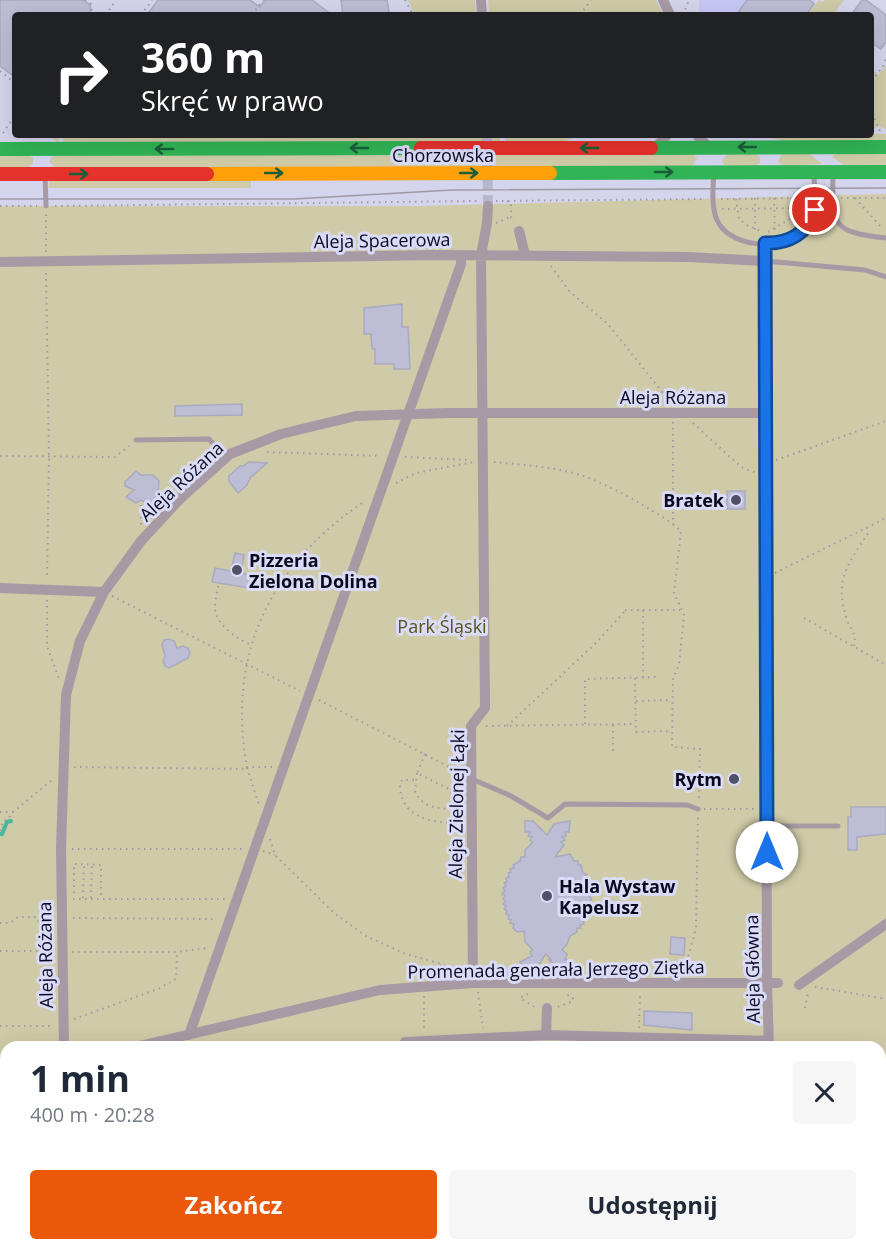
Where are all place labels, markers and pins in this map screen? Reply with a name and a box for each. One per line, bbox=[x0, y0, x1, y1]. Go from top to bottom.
pin bbox=[789, 184, 840, 235]
place label: Bratek bbox=[663, 488, 725, 512]
marker: Bratek bbox=[729, 493, 743, 507]
place label: Pizzeria Zielona Dolina bbox=[249, 548, 378, 593]
marker: Pizzeria Zielona Dolina bbox=[230, 563, 244, 577]
place label: Rytm bbox=[674, 767, 722, 791]
marker: Rytm bbox=[727, 772, 741, 786]
place label: Hala Wystaw Kapelusz bbox=[559, 874, 676, 919]
marker: Hala Wystaw Kapelusz bbox=[540, 889, 554, 903]

